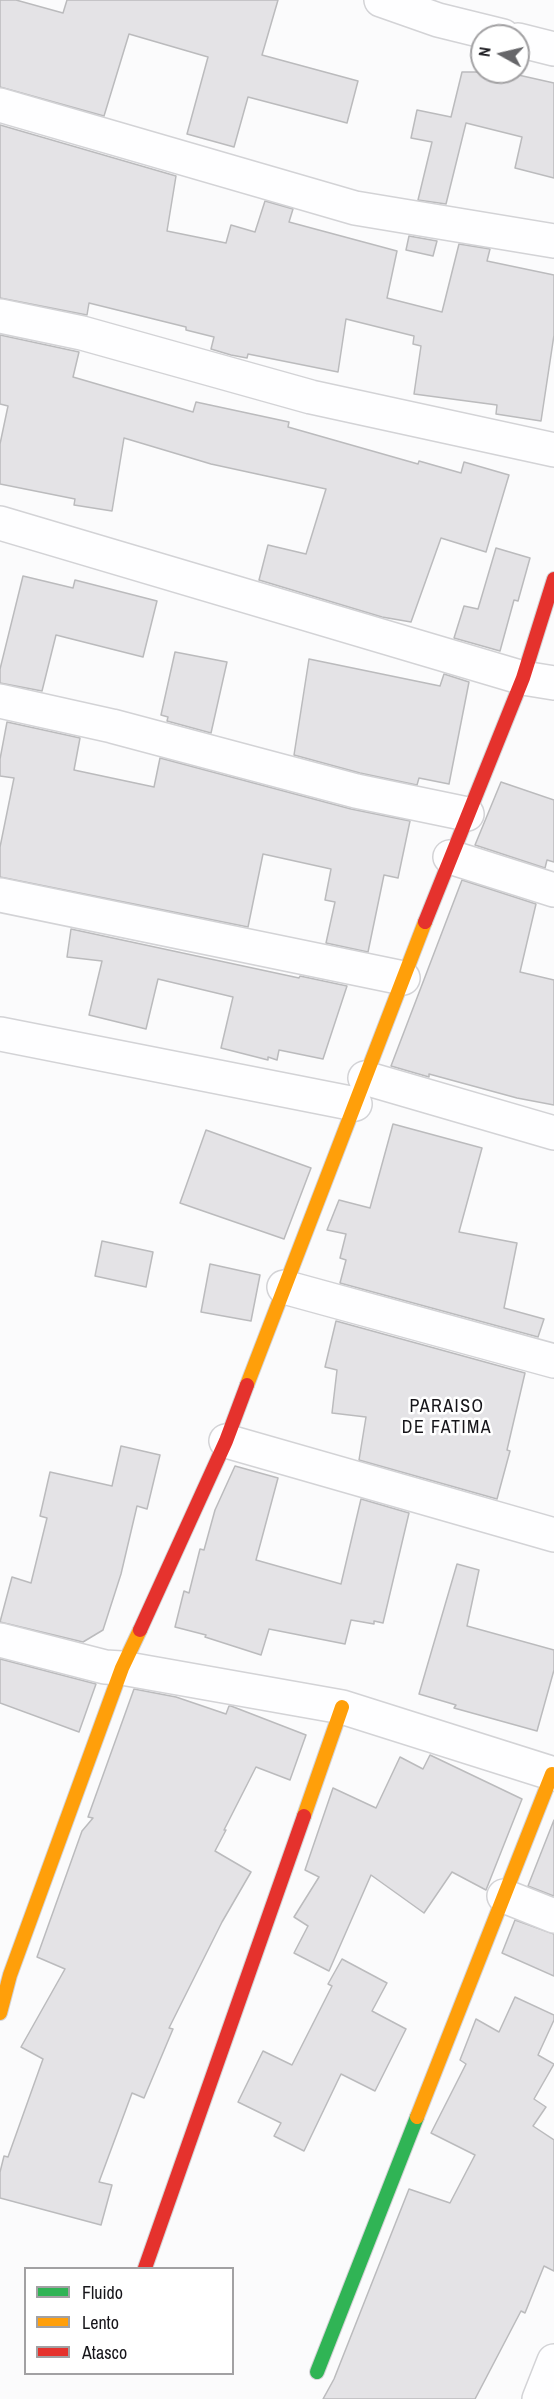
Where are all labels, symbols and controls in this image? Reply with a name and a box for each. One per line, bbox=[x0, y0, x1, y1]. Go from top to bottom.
north arrow bbox=[470, 24, 530, 84]
text: N bbox=[473, 46, 496, 58]
district label: PARAISO DE FATIMA bbox=[402, 1396, 492, 1438]
legend bbox=[24, 2267, 234, 2375]
text: Fluido bbox=[82, 2280, 123, 2305]
text: Lento bbox=[82, 2310, 119, 2335]
text: Atasco bbox=[82, 2340, 127, 2365]

